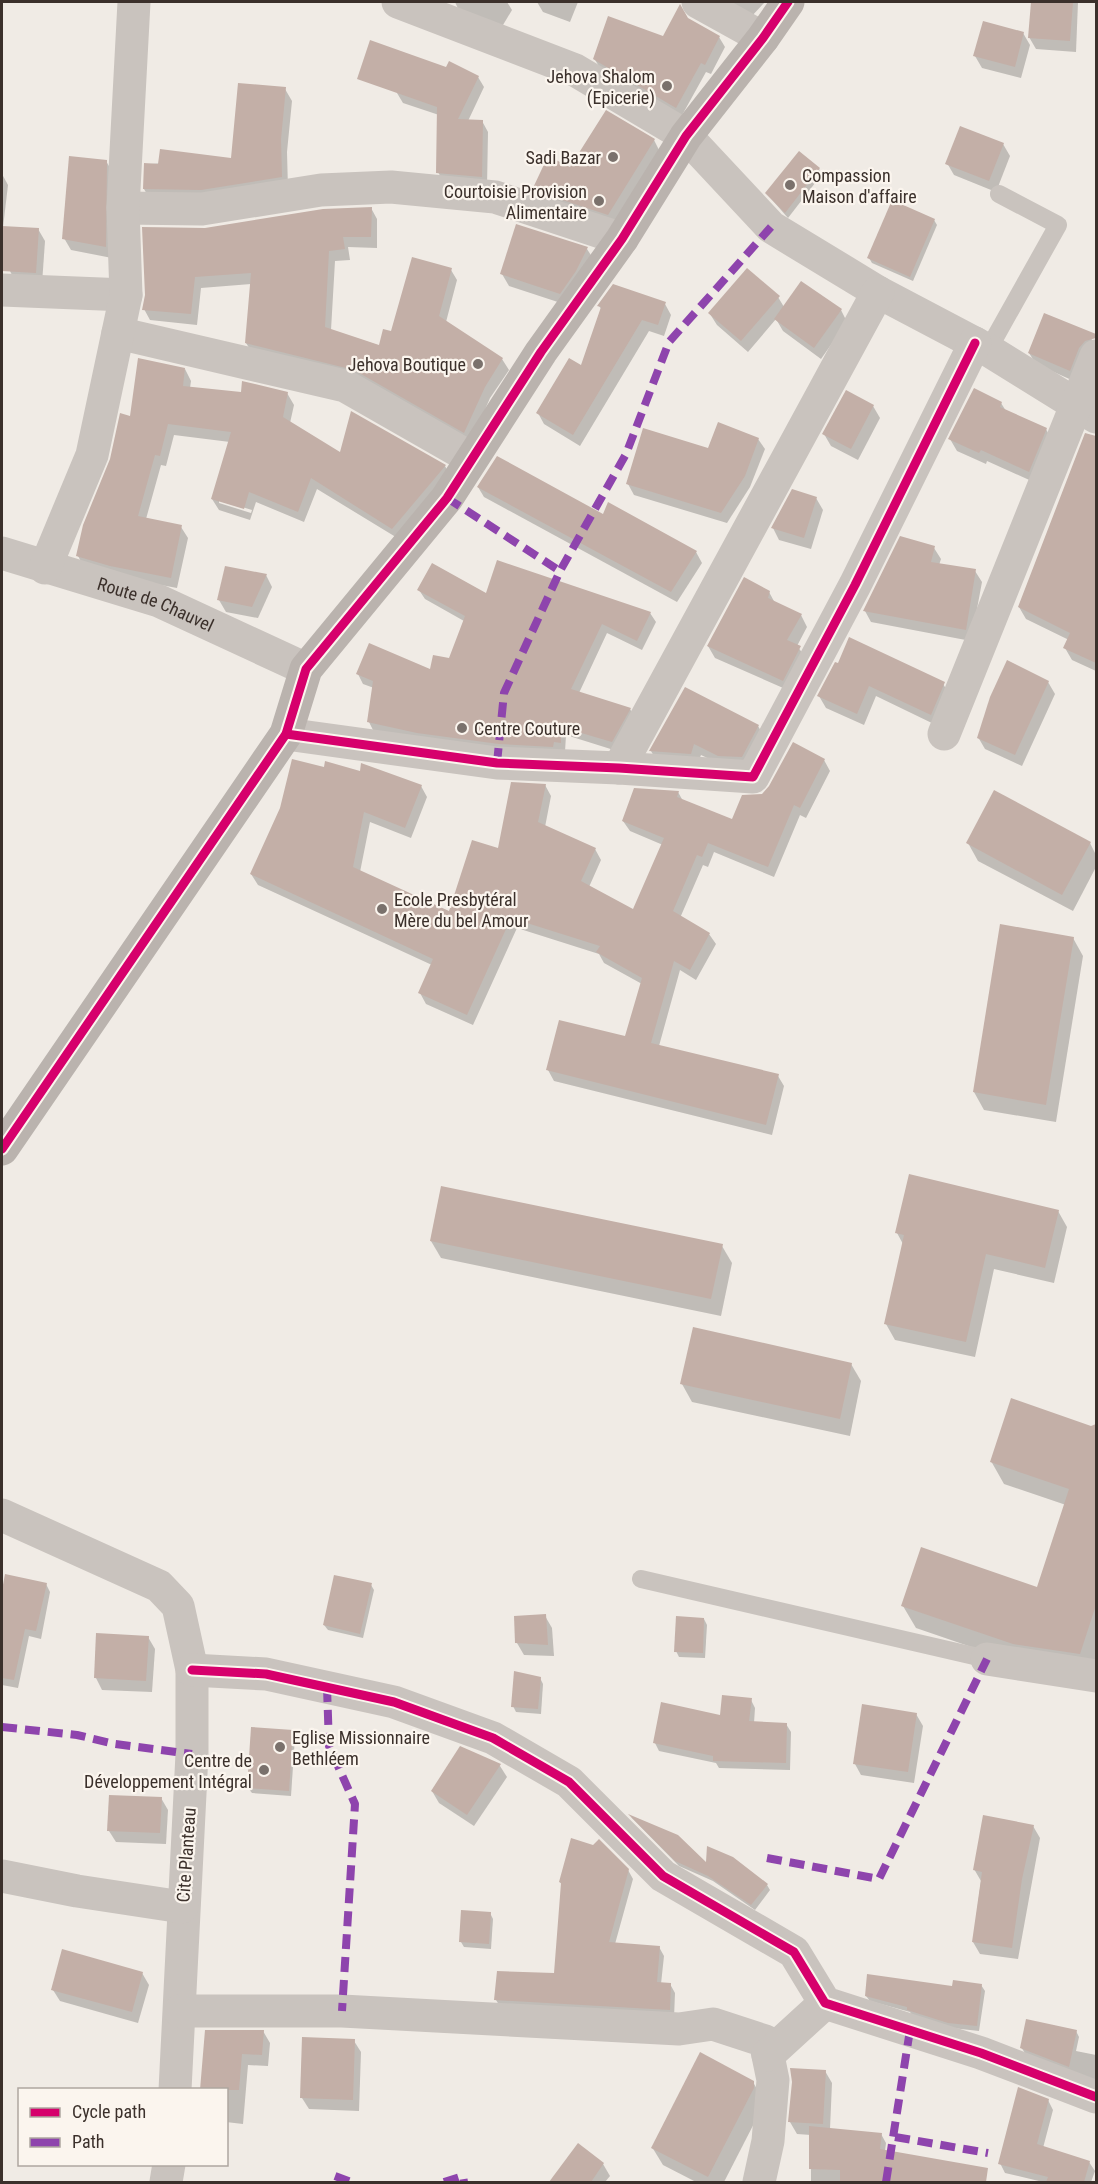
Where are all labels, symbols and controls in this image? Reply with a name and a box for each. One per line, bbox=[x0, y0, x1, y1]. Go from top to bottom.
place label: Jehova Shalom (Epicerie) bbox=[547, 66, 655, 109]
marker: Jehova Shalom (Epicerie) bbox=[660, 79, 674, 93]
place label: Sadi Bazar bbox=[525, 147, 602, 168]
marker: Sadi Bazar bbox=[606, 150, 620, 164]
place label: Compassion Maison d'affaire bbox=[802, 165, 917, 207]
marker: Compassion Maison d'affaire bbox=[783, 178, 797, 192]
place label: Courtoisie Provision Alimentaire bbox=[444, 181, 587, 223]
marker: Courtoisie Provision Alimentaire bbox=[592, 194, 606, 208]
place label: Jehova Boutique bbox=[348, 354, 466, 375]
marker: Jehova Boutique bbox=[471, 357, 485, 371]
street label: Route de Chauvel bbox=[95, 572, 217, 635]
place label: Centre Couture bbox=[474, 718, 580, 739]
marker: Centre Couture bbox=[455, 721, 469, 735]
place label: Ecole Presbytéral Mère du bel Amour bbox=[394, 889, 529, 931]
marker: Ecole Presbytéral Mère du bel Amour bbox=[375, 902, 389, 916]
place label: Eglise Missionnaire Bethléem bbox=[292, 1727, 430, 1769]
marker: Eglise Missionnaire Bethléem bbox=[273, 1740, 287, 1754]
place label: Centre de Développement Intégral bbox=[84, 1750, 252, 1792]
marker: Centre de Développement Intégral bbox=[257, 1763, 271, 1777]
street label: Cite Planteau bbox=[172, 1807, 200, 1903]
legend bbox=[18, 2088, 228, 2166]
text: Cycle path bbox=[72, 2101, 146, 2122]
text: Path bbox=[72, 2131, 105, 2152]

